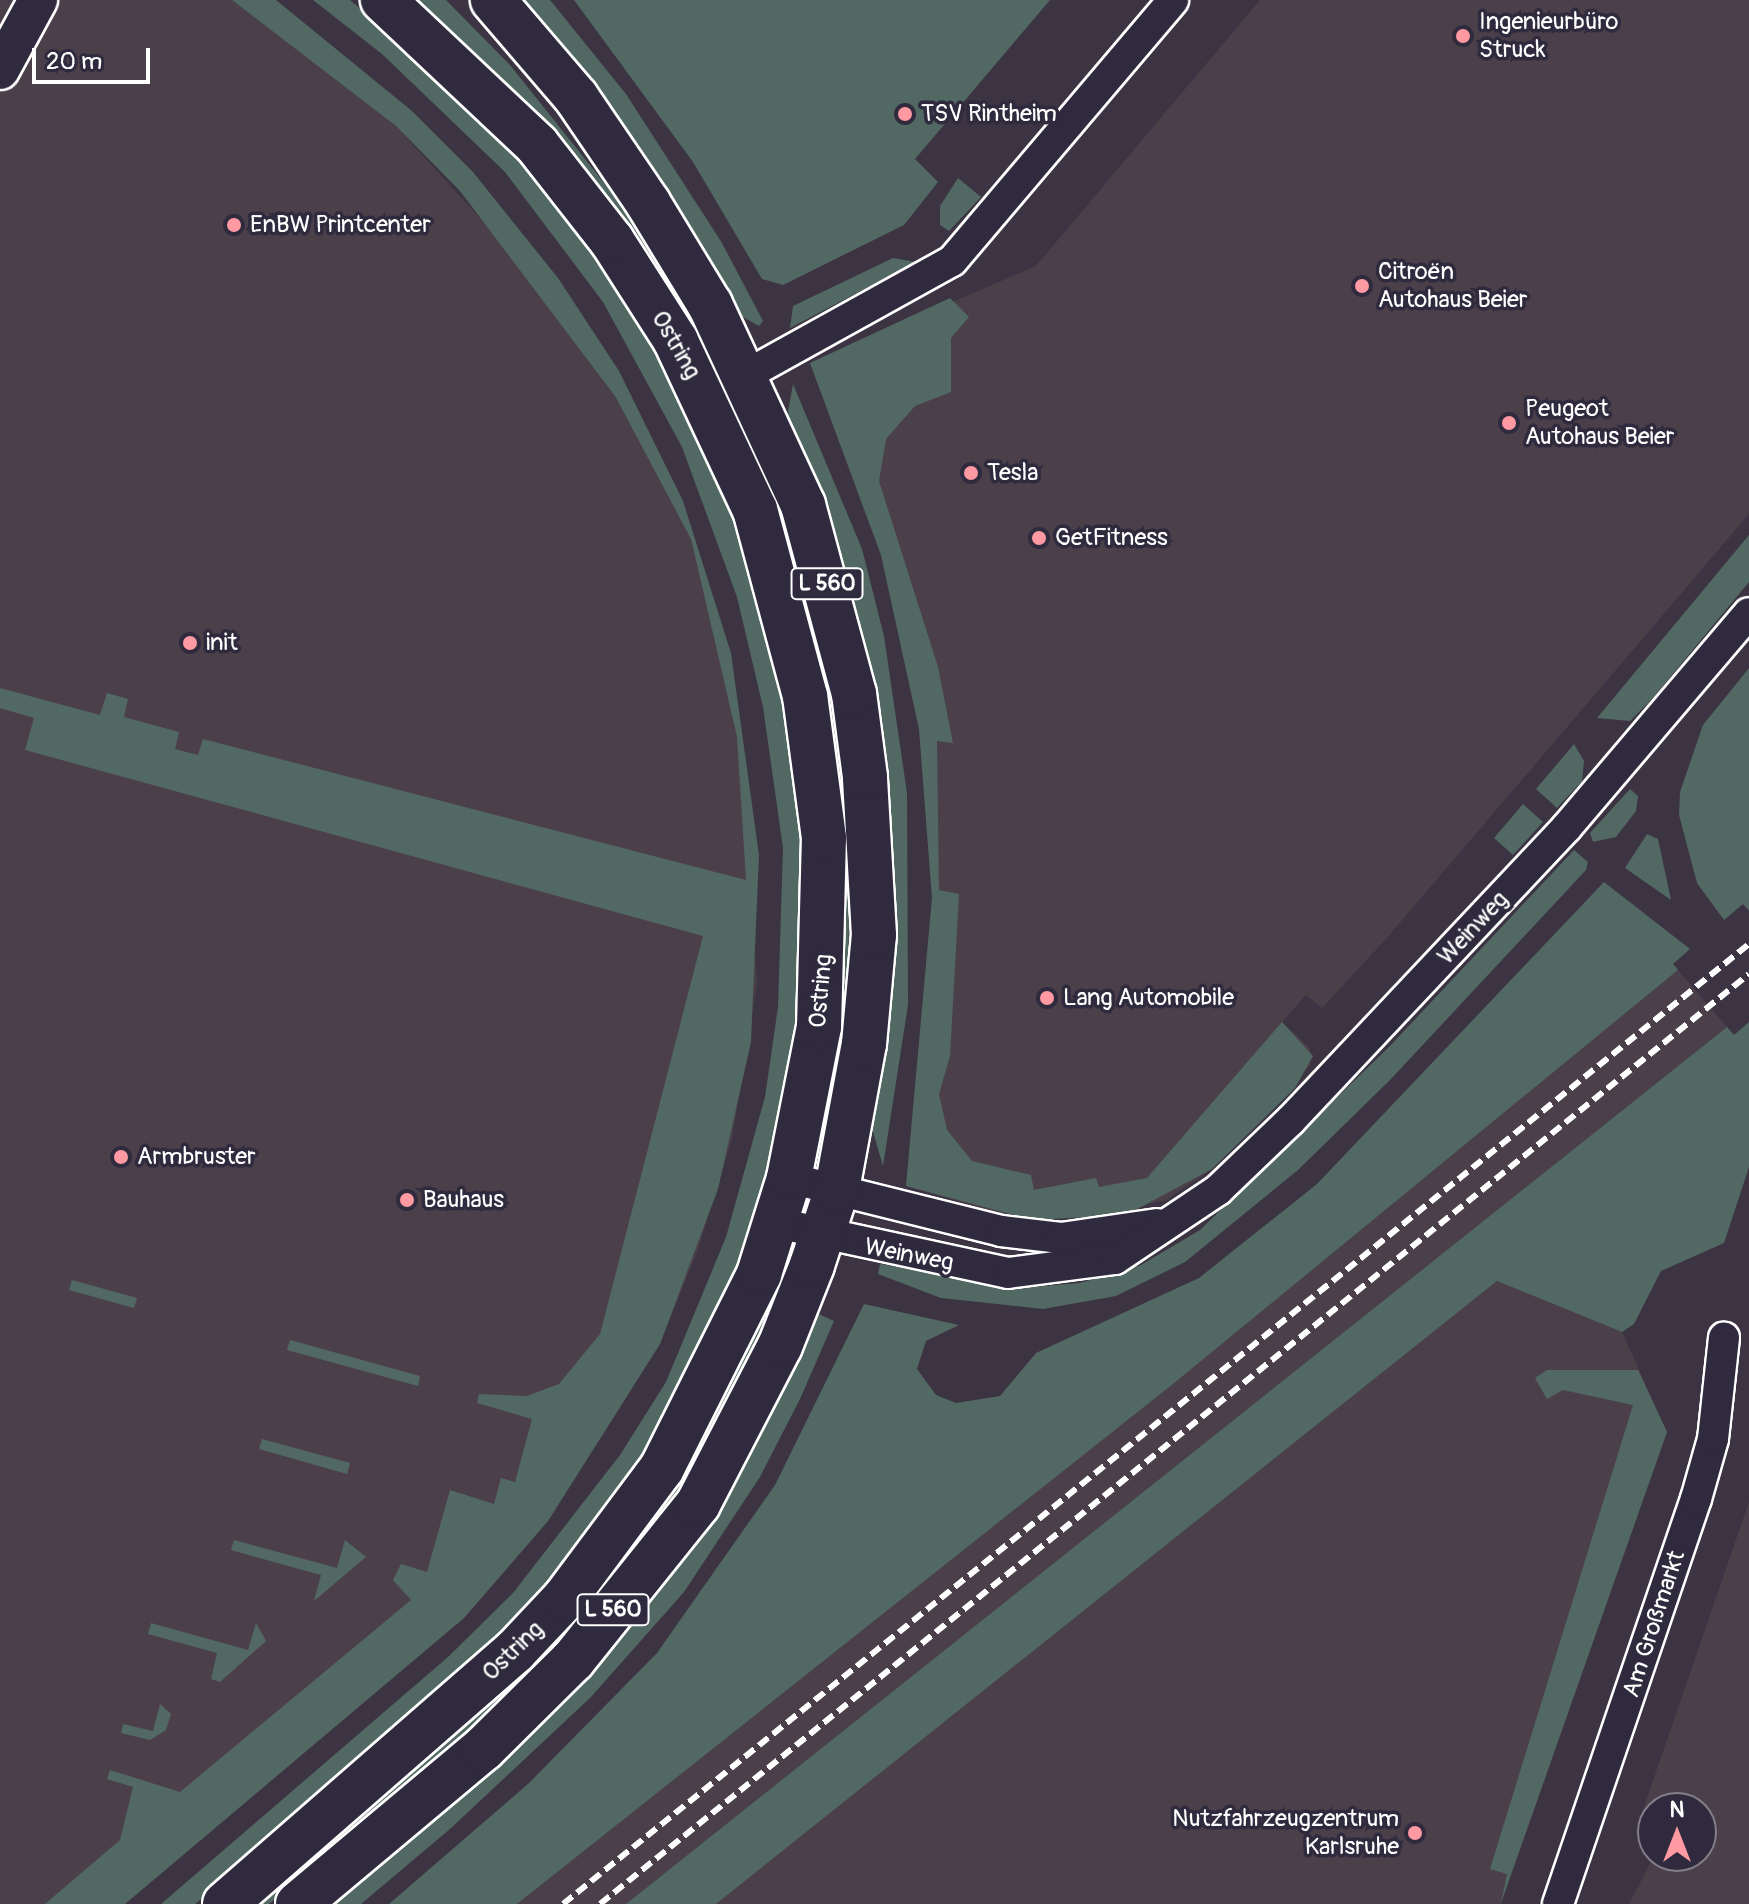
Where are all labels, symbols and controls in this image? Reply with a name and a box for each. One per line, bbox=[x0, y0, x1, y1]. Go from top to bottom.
place label: Ingenieurbüro Struck bbox=[1479, 8, 1618, 64]
marker: Ingenieurbüro Struck bbox=[1454, 27, 1472, 45]
scale bar bbox=[36, 32, 154, 82]
text: 20 m bbox=[46, 47, 102, 76]
place label: TSV Rintheim bbox=[921, 100, 1057, 128]
marker: TSV Rintheim bbox=[896, 105, 914, 123]
place label: EnBW Printcenter bbox=[250, 211, 431, 239]
marker: EnBW Printcenter bbox=[225, 216, 243, 234]
place label: Citroën Autohaus Beier bbox=[1378, 258, 1527, 314]
marker: Citroën Autohaus Beier bbox=[1353, 277, 1371, 295]
street label: Ostring bbox=[645, 306, 707, 384]
place label: Peugeot Autohaus Beier bbox=[1525, 395, 1674, 451]
marker: Peugeot Autohaus Beier bbox=[1500, 414, 1518, 432]
place label: Tesla bbox=[987, 459, 1038, 487]
marker: Tesla bbox=[962, 464, 980, 482]
place label: GetFitness bbox=[1055, 524, 1168, 552]
marker: GetFitness bbox=[1030, 529, 1048, 547]
road number: L 560 bbox=[789, 566, 865, 602]
place label: init bbox=[206, 629, 238, 657]
marker: init bbox=[181, 634, 199, 652]
street label: Weinweg bbox=[1432, 885, 1514, 971]
street label: Ostring bbox=[803, 953, 839, 1029]
place label: Lang Automobile bbox=[1063, 984, 1234, 1012]
marker: Lang Automobile bbox=[1038, 989, 1056, 1007]
place label: Armbruster bbox=[137, 1143, 256, 1171]
marker: Armbruster bbox=[112, 1148, 130, 1166]
place label: Bauhaus bbox=[423, 1186, 504, 1214]
marker: Bauhaus bbox=[398, 1191, 416, 1209]
street label: Weinweg bbox=[862, 1232, 956, 1278]
street label: Am Großmarkt bbox=[1617, 1547, 1691, 1701]
road number: L 560 bbox=[575, 1592, 651, 1628]
street label: Ostring bbox=[476, 1615, 550, 1687]
north arrow bbox=[1637, 1792, 1717, 1872]
text: N bbox=[1670, 1796, 1684, 1824]
place label: Nutzfahrzeugzentrum Karlsruhe bbox=[1172, 1805, 1399, 1861]
marker: Nutzfahrzeugzentrum Karlsruhe bbox=[1406, 1824, 1424, 1842]

